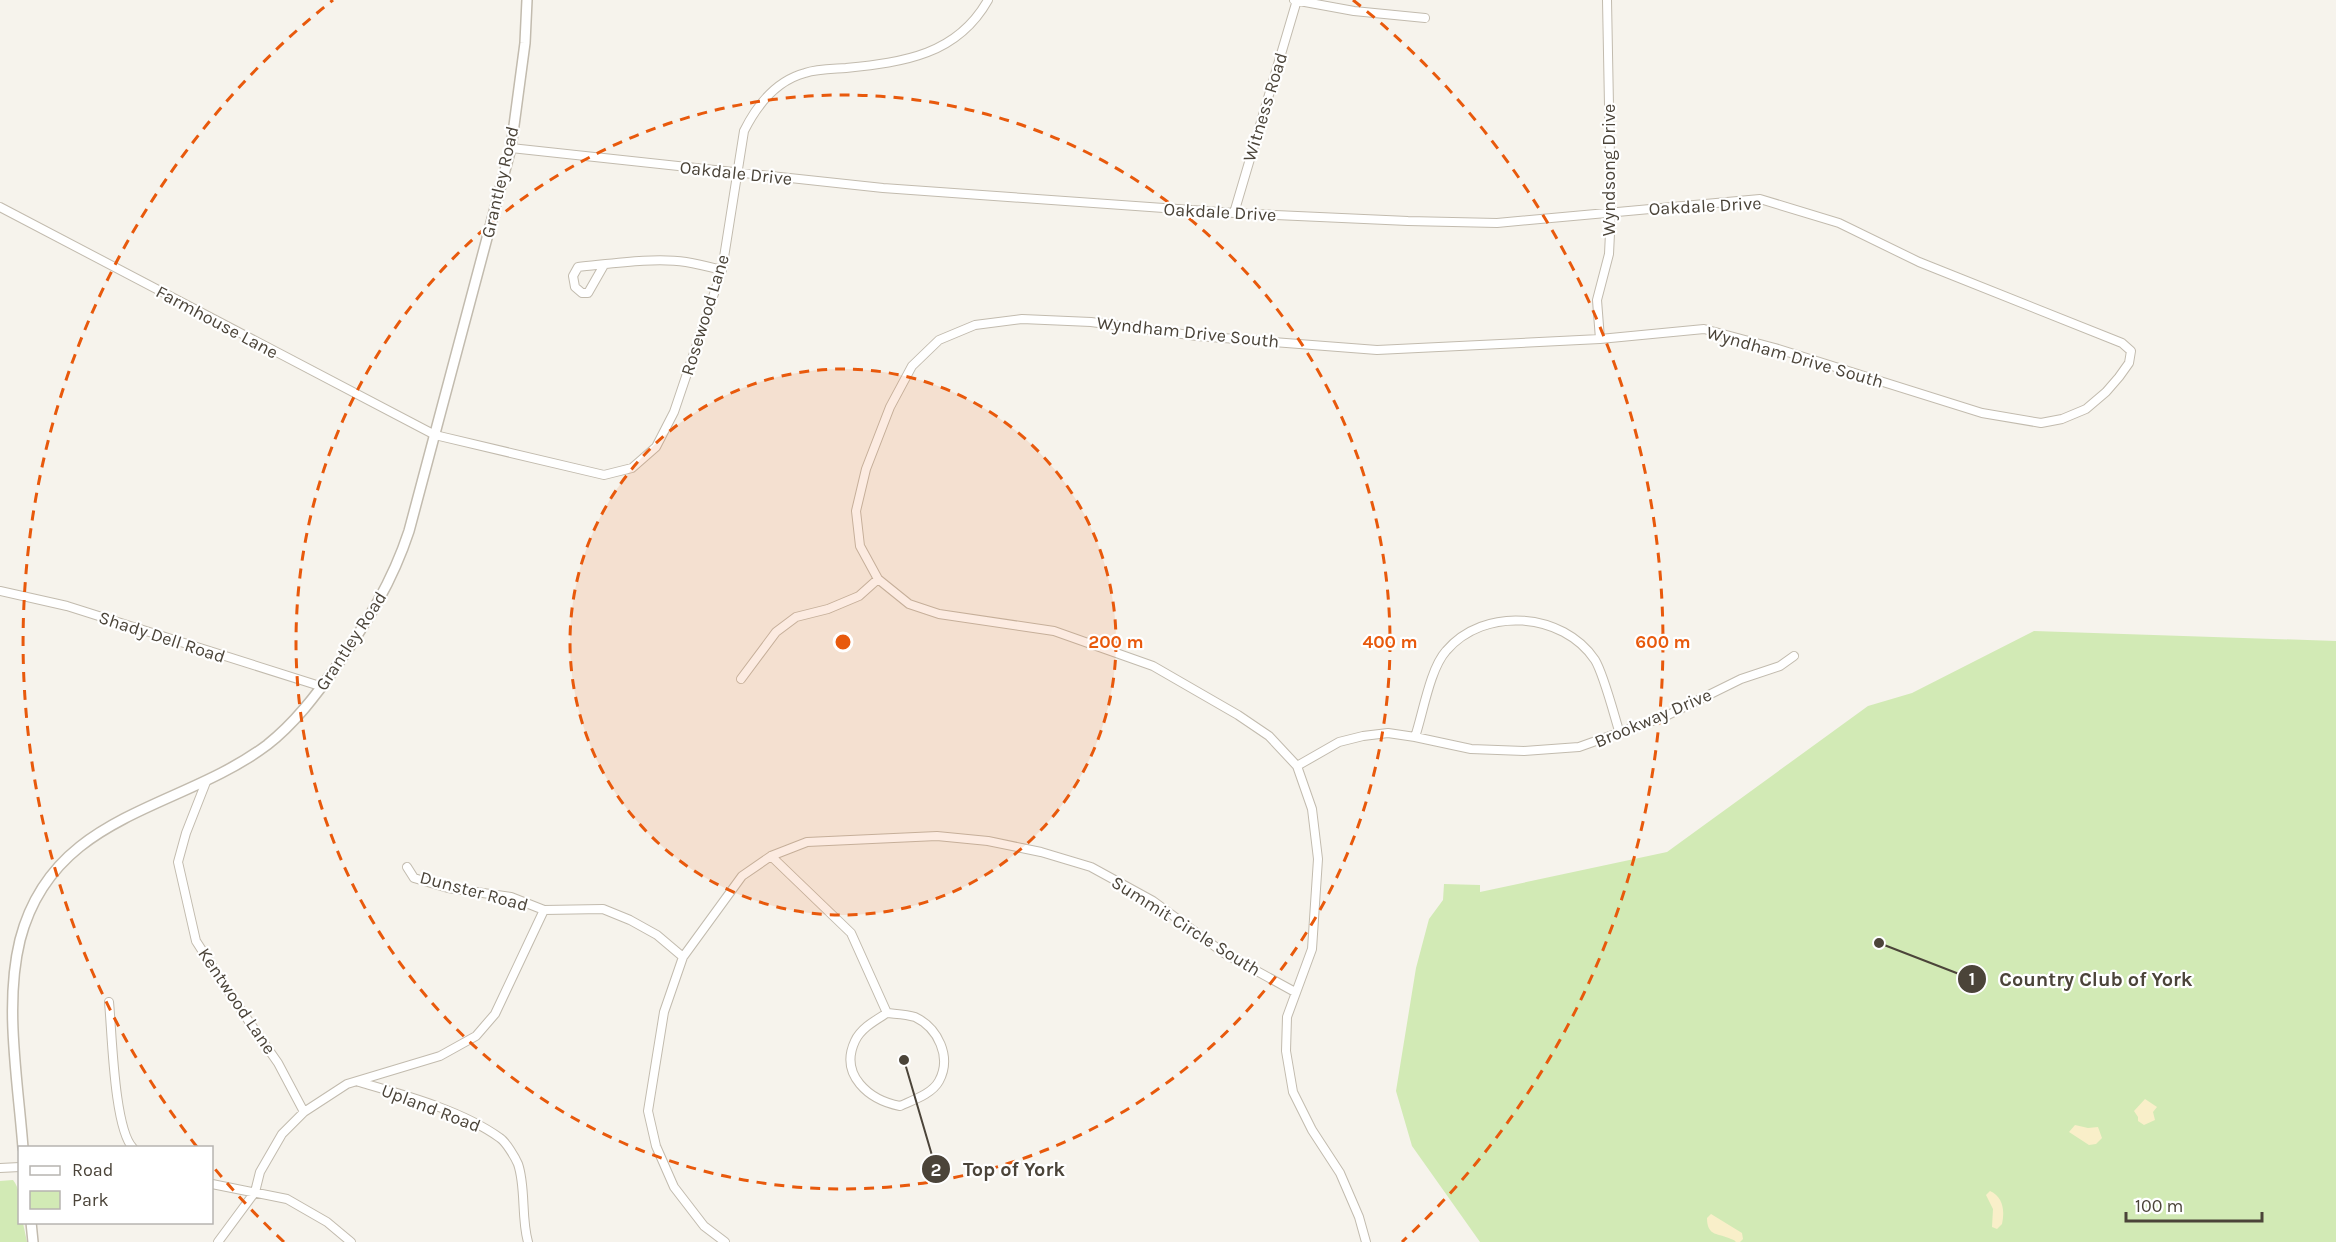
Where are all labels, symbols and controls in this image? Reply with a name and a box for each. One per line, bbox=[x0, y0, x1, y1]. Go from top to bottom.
street label: Witness Road bbox=[1238, 50, 1292, 164]
street label: Wyndsong Drive bbox=[1598, 104, 1620, 236]
street label: Grantley Road bbox=[476, 124, 524, 240]
street label: Oakdale Drive bbox=[679, 156, 793, 190]
street label: Oakdale Drive bbox=[1648, 192, 1762, 220]
street label: Oakdale Drive bbox=[1163, 198, 1277, 226]
street label: Rosewood Lane bbox=[676, 252, 734, 378]
street label: Farmhouse Lane bbox=[152, 281, 282, 363]
street label: Wyndham Drive South bbox=[1096, 311, 1280, 353]
street label: Wyndham Drive South bbox=[1704, 321, 1886, 393]
street label: Grantley Road bbox=[311, 587, 391, 695]
street label: Shady Dell Road bbox=[96, 606, 228, 668]
text: 200 m bbox=[1088, 631, 1144, 653]
text: 400 m bbox=[1362, 631, 1418, 653]
text: 600 m bbox=[1635, 631, 1691, 653]
centre of rings bbox=[833, 632, 853, 652]
street label: Brookway Drive bbox=[1591, 683, 1715, 753]
street label: Dunster Road bbox=[417, 866, 531, 916]
street label: Summit Circle South bbox=[1107, 871, 1265, 981]
street label: Kentwood Lane bbox=[193, 943, 281, 1059]
callout: Country Club of York bbox=[1957, 960, 2205, 998]
text: 1 bbox=[1969, 968, 1975, 990]
text: Country Club of York bbox=[1999, 968, 2193, 991]
street label: Upland Road bbox=[378, 1079, 484, 1137]
legend bbox=[18, 1146, 213, 1224]
callout: Top of York bbox=[921, 1150, 1077, 1188]
text: Top of York bbox=[963, 1158, 1065, 1181]
text: Road bbox=[72, 1159, 113, 1181]
text: 2 bbox=[931, 1159, 941, 1181]
scale bar bbox=[2126, 1185, 2262, 1223]
text: Park bbox=[72, 1189, 109, 1211]
text: 100 m bbox=[2135, 1195, 2183, 1217]

